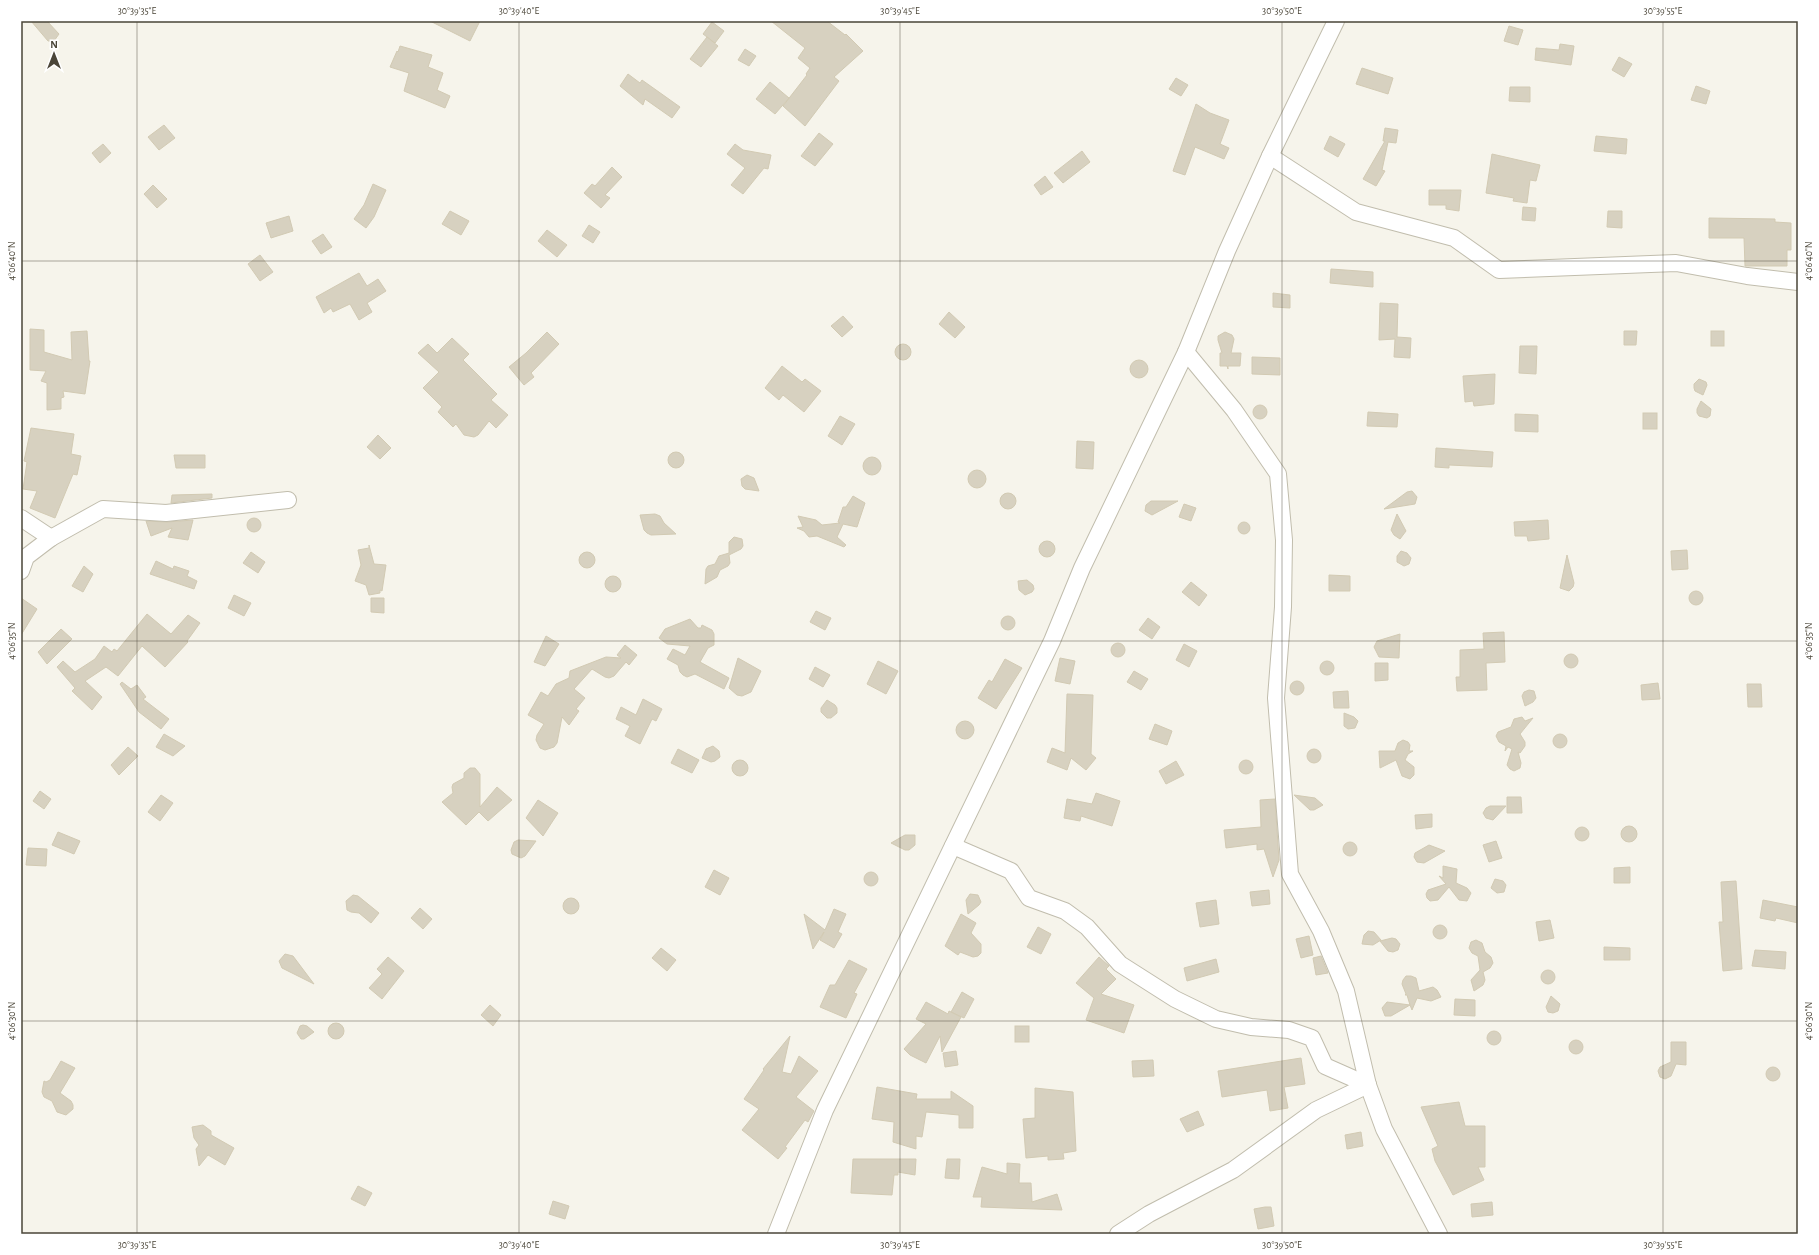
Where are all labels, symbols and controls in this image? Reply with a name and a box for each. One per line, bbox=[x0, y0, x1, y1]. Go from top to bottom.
text: 30°39'35"E bbox=[118, 6, 157, 16]
text: 30°39'40"E bbox=[499, 6, 539, 16]
text: 30°39'45"E bbox=[880, 6, 920, 16]
text: 30°39'50"E bbox=[1262, 6, 1302, 16]
text: 30°39'55"E bbox=[1644, 6, 1683, 16]
north arrow bbox=[34, 34, 74, 74]
text: N bbox=[50, 39, 58, 50]
text: 4°06'40"N bbox=[7, 241, 17, 281]
text: 4°06'40"N bbox=[1804, 241, 1814, 281]
text: 4°06'35"N bbox=[7, 622, 17, 660]
text: 4°06'35"N bbox=[1804, 622, 1814, 660]
text: 4°06'30"N bbox=[7, 1002, 17, 1040]
text: 4°06'30"N bbox=[1804, 1002, 1814, 1040]
text: 30°39'35"E bbox=[118, 1240, 157, 1250]
text: 30°39'40"E bbox=[499, 1240, 539, 1250]
text: 30°39'45"E bbox=[880, 1240, 920, 1250]
text: 30°39'50"E bbox=[1262, 1240, 1302, 1250]
text: 30°39'55"E bbox=[1644, 1240, 1683, 1250]

